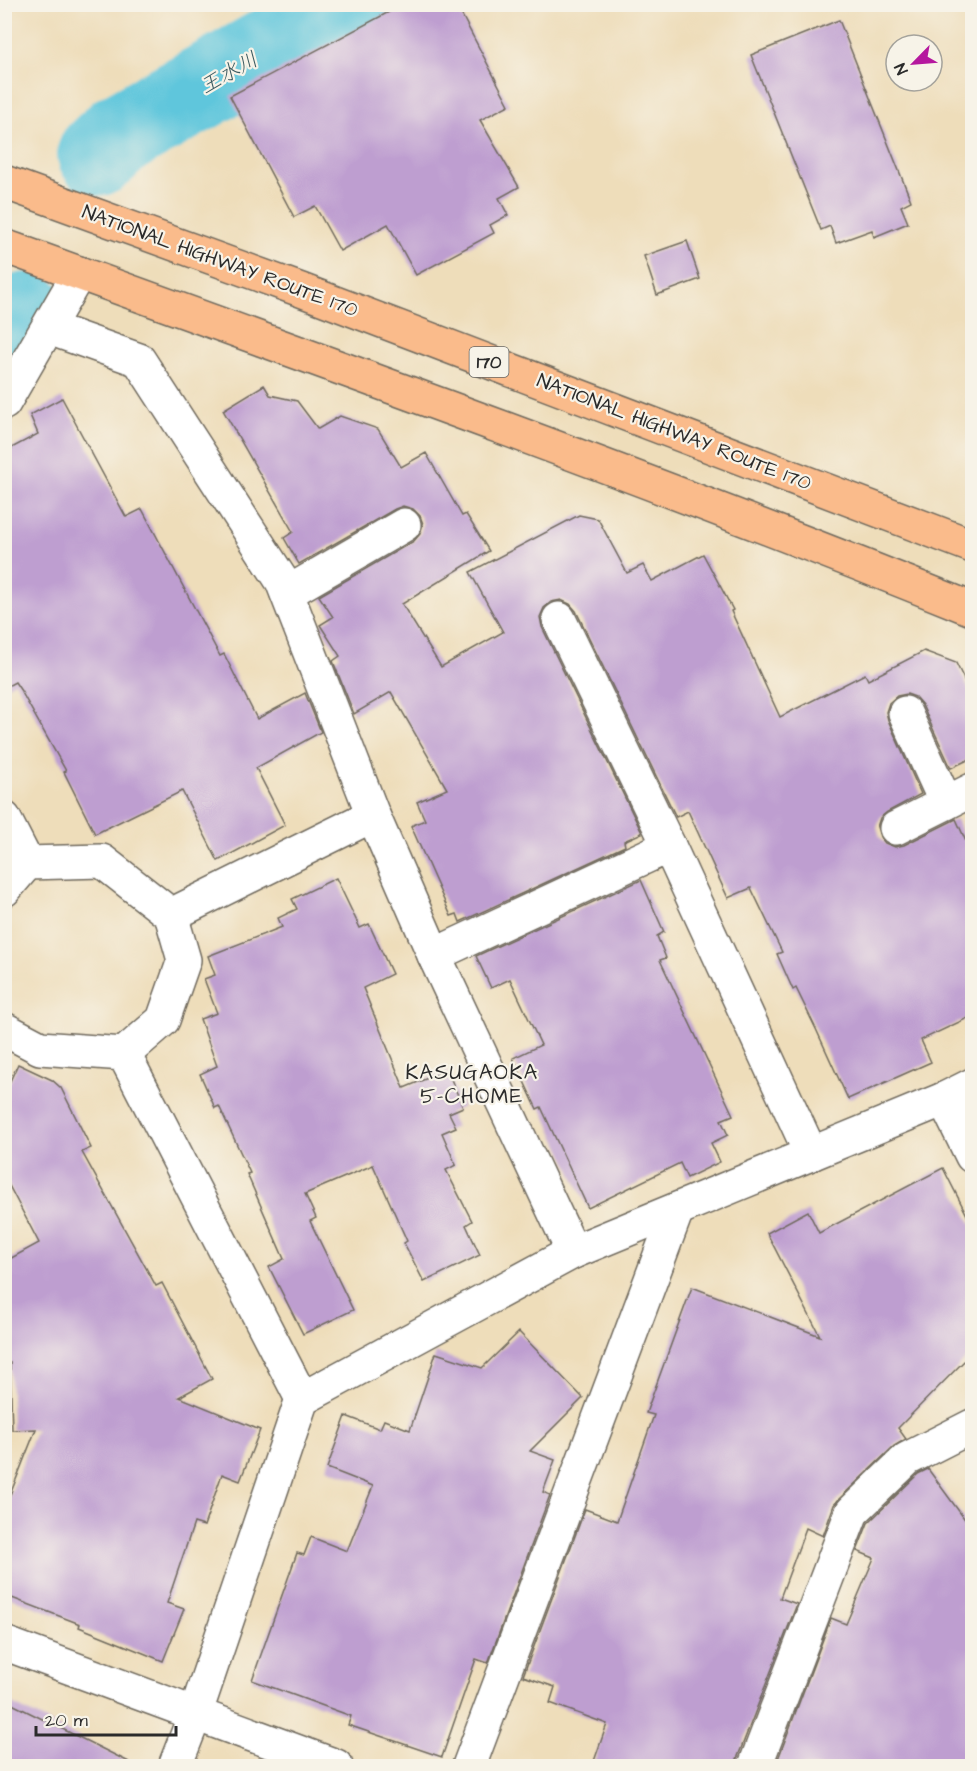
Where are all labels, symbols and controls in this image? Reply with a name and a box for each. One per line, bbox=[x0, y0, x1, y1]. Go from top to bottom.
north arrow bbox=[884, 33, 944, 93]
water label: 王水川 bbox=[194, 45, 264, 101]
text: N bbox=[889, 60, 913, 78]
street label: NATIONAL HIGHWAY ROUTE 170 bbox=[78, 198, 362, 324]
road number: 170 bbox=[470, 347, 508, 377]
street label: NATIONAL HIGHWAY ROUTE 170 bbox=[533, 367, 815, 497]
district label: KASUGAOKA 5-CHOME bbox=[405, 1058, 539, 1111]
scale bar bbox=[36, 1699, 176, 1737]
text: 20 m bbox=[45, 1708, 88, 1733]

